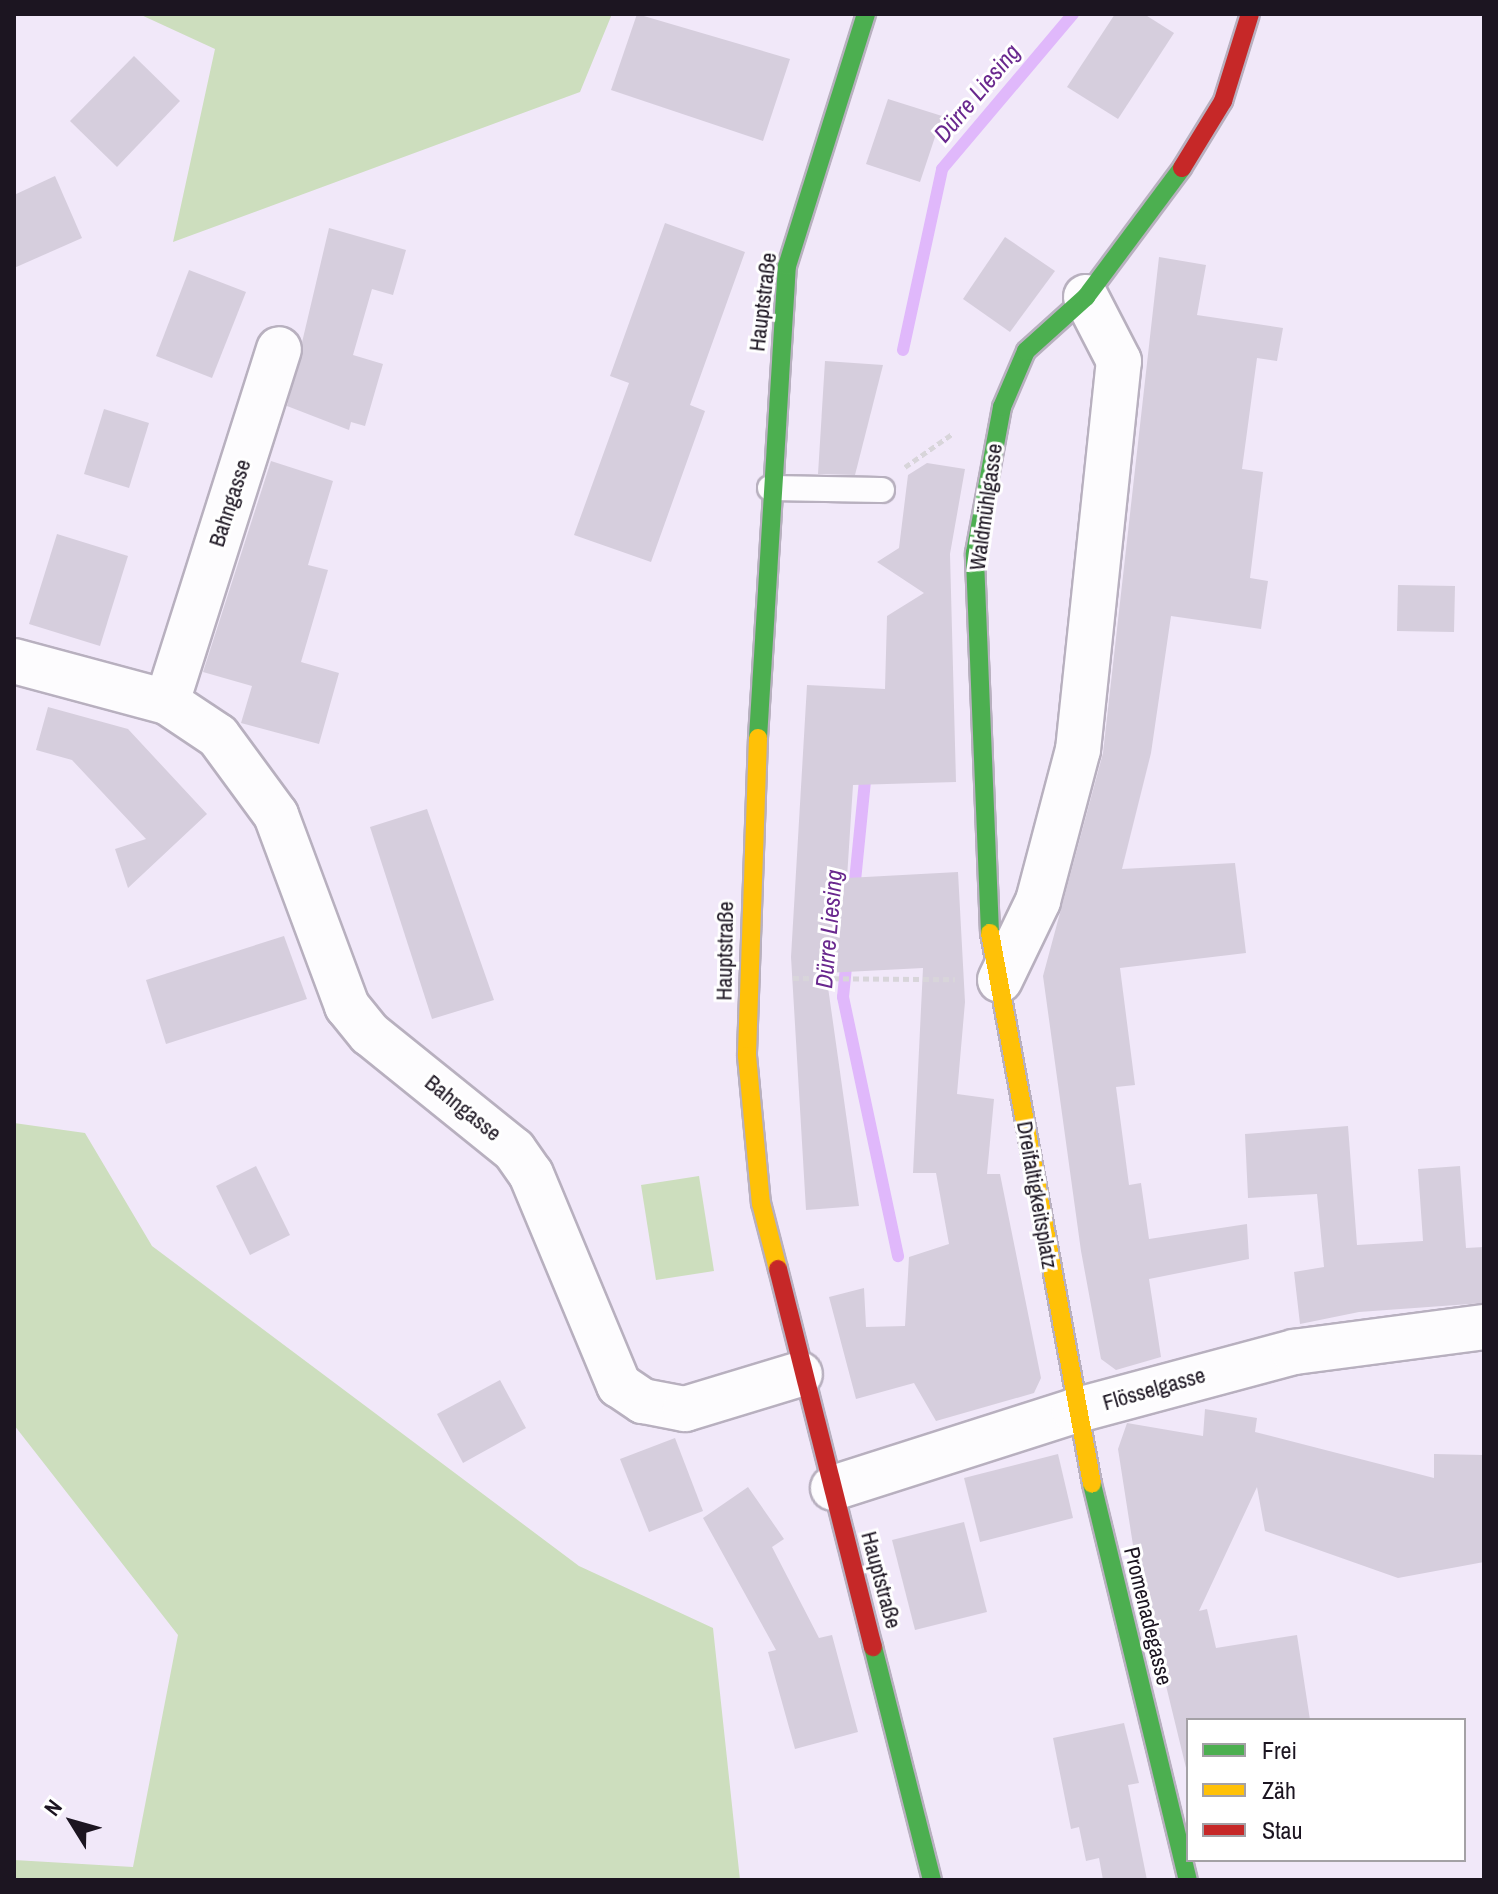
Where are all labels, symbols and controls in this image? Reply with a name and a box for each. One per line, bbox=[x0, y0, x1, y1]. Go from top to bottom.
water label: Dürre Liesing bbox=[928, 38, 1026, 148]
street label: Hauptstraße bbox=[744, 251, 782, 353]
street label: Waldmühlgasse bbox=[964, 442, 1008, 572]
street label: Bahngasse bbox=[203, 456, 257, 550]
water label: Dürre Liesing bbox=[809, 868, 849, 990]
street label: Hauptstraße bbox=[711, 901, 739, 1001]
street label: Bahngasse bbox=[420, 1069, 506, 1147]
street label: Dreifaltigkeitsplatz bbox=[1011, 1119, 1063, 1271]
street label: Flösselgasse bbox=[1100, 1362, 1208, 1416]
street label: Hauptstraße bbox=[855, 1529, 907, 1631]
street label: Promenadegasse bbox=[1118, 1544, 1178, 1688]
legend bbox=[1186, 1718, 1466, 1862]
text: Frei bbox=[1262, 1734, 1297, 1766]
text: Zäh bbox=[1262, 1774, 1296, 1806]
north arrow bbox=[32, 1782, 112, 1862]
text: N bbox=[37, 1793, 69, 1822]
text: Stau bbox=[1262, 1814, 1303, 1846]

